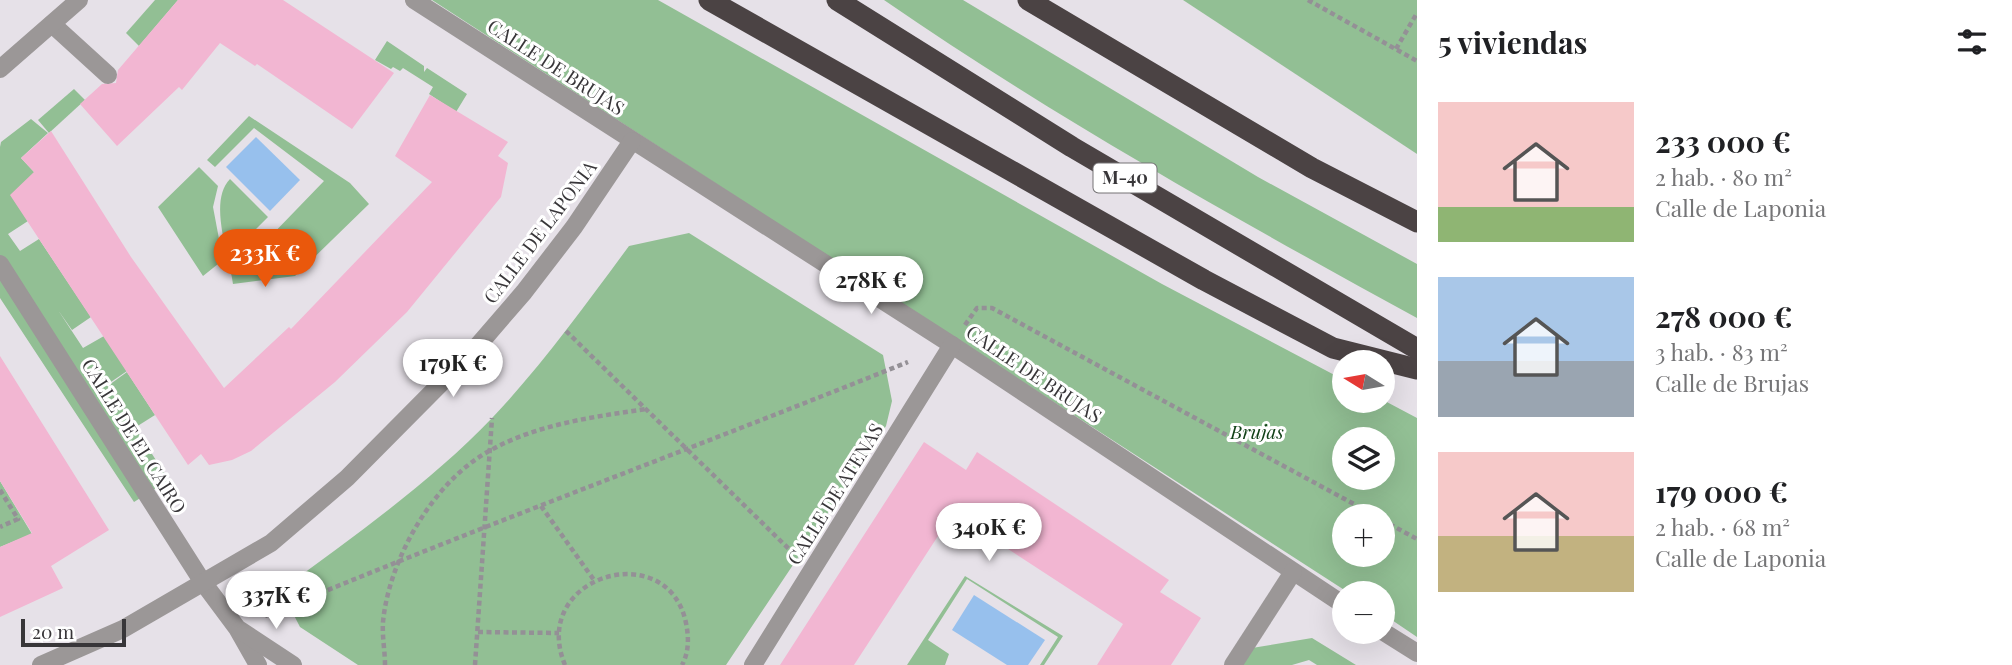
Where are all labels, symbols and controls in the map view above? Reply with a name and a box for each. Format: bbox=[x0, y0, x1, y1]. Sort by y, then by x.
street label: CALLE DE BRUJAS bbox=[483, 12, 630, 120]
text: 5 viviendas bbox=[1438, 22, 1587, 62]
icon: filters bbox=[1953, 23, 1991, 61]
text: 233 000 € bbox=[1655, 121, 1791, 161]
icon: home bbox=[1494, 130, 1578, 214]
street label: CALLE DE LAPONIA bbox=[477, 154, 602, 308]
text: 2 hab. · 80 m² bbox=[1655, 161, 1792, 192]
road number: M-40 bbox=[1094, 163, 1156, 192]
text: Calle de Laponia bbox=[1655, 192, 1826, 223]
pin: 233K € bbox=[208, 230, 322, 289]
text: 233K € bbox=[230, 236, 300, 267]
pin: 278K € bbox=[814, 256, 928, 316]
text: 278K € bbox=[835, 263, 907, 294]
text: 278 000 € bbox=[1655, 296, 1792, 336]
icon: home bbox=[1494, 305, 1578, 389]
street label: CALLE DE BRUJAS bbox=[962, 318, 1107, 428]
text: 3 hab. · 83 m² bbox=[1655, 336, 1788, 367]
pin: 179K € bbox=[396, 340, 510, 399]
text: 179K € bbox=[419, 346, 487, 377]
north arrow bbox=[1332, 350, 1395, 413]
map controls bbox=[1332, 350, 1395, 644]
street label: CALLE DE EL CAIRO bbox=[77, 353, 193, 518]
text: Calle de Brujas bbox=[1655, 367, 1809, 398]
street label: CALLE DE ATENAS bbox=[780, 418, 888, 569]
park label: Brujas bbox=[1229, 418, 1284, 444]
button: layers bbox=[1332, 427, 1395, 490]
text: 179 000 € bbox=[1655, 471, 1788, 511]
icon: home bbox=[1494, 480, 1578, 564]
pin: 340K € bbox=[932, 504, 1046, 563]
button: + bbox=[1332, 504, 1395, 567]
text: 340K € bbox=[952, 510, 1026, 541]
text: 2 hab. · 68 m² bbox=[1655, 511, 1790, 542]
text: Calle de Laponia bbox=[1655, 542, 1826, 573]
pin: 337K € bbox=[219, 572, 333, 631]
text: 337K € bbox=[241, 578, 311, 609]
button: − bbox=[1332, 581, 1395, 644]
scale bar bbox=[21, 616, 126, 648]
text: 20 m bbox=[32, 618, 74, 644]

